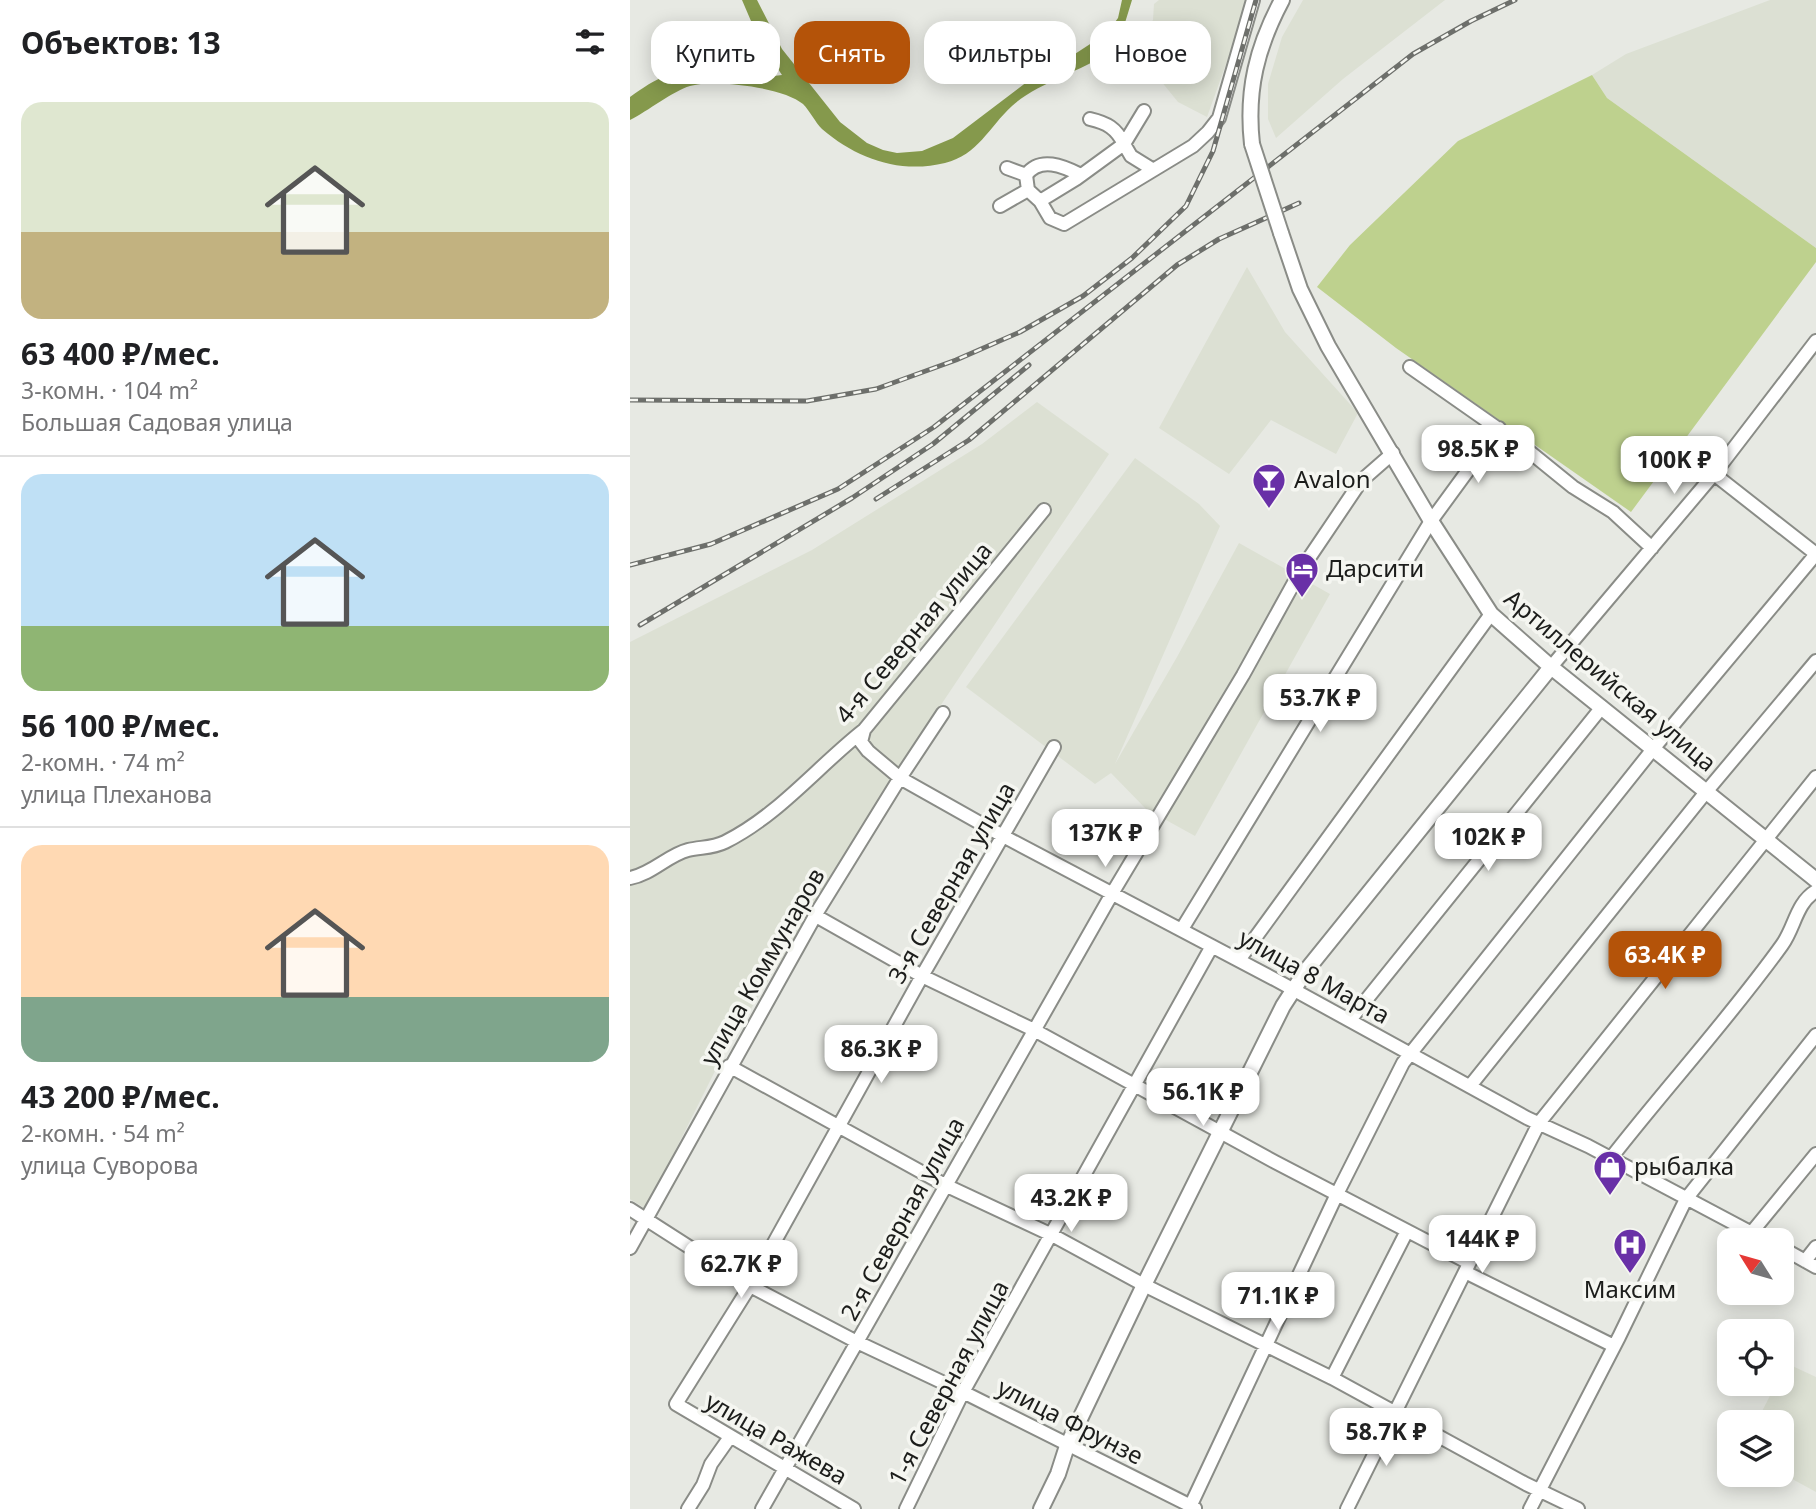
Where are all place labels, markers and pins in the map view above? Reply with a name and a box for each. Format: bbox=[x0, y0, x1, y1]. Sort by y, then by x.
pin: 98.5K ₽ bbox=[1413, 426, 1543, 485]
pin: 100K ₽ bbox=[1617, 436, 1731, 496]
bar icon: Avalon bbox=[1250, 461, 1288, 510]
place label: Avalon bbox=[1294, 462, 1371, 495]
hotel icon: Дарсити bbox=[1283, 550, 1321, 599]
place label: Дарсити bbox=[1326, 551, 1424, 584]
pin: 53.7K ₽ bbox=[1255, 674, 1385, 734]
pin: 137K ₽ bbox=[1048, 810, 1162, 869]
pin: 102K ₽ bbox=[1431, 814, 1545, 873]
pin: 63.4K ₽ bbox=[1600, 932, 1730, 991]
pin: 86.3K ₽ bbox=[816, 1026, 946, 1085]
pin: 56.1K ₽ bbox=[1138, 1068, 1268, 1128]
shop icon: рыбалка bbox=[1591, 1148, 1629, 1197]
place label: рыбалка bbox=[1634, 1149, 1734, 1182]
pin: 43.2K ₽ bbox=[1006, 1174, 1136, 1234]
pin: 144K ₽ bbox=[1425, 1216, 1539, 1275]
hospital icon: Максим bbox=[1611, 1226, 1649, 1275]
pin: 62.7K ₽ bbox=[676, 1240, 806, 1300]
pin: 71.1K ₽ bbox=[1213, 1272, 1343, 1332]
place label: Максим bbox=[1584, 1272, 1676, 1305]
pin: 58.7K ₽ bbox=[1321, 1408, 1451, 1468]

